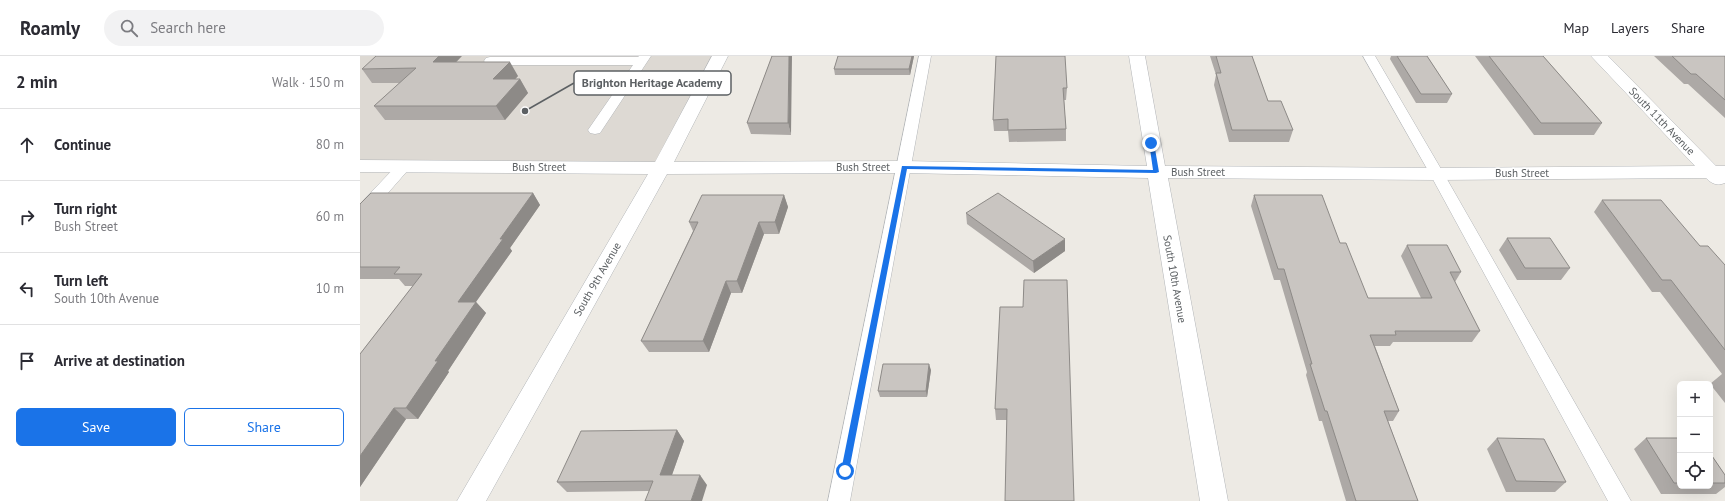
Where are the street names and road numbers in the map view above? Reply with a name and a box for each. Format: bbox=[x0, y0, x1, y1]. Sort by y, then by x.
street label: South 11th Avenue bbox=[1626, 84, 1698, 158]
street label: Bush Street bbox=[512, 160, 566, 174]
street label: Bush Street bbox=[836, 160, 890, 174]
street label: Bush Street bbox=[1171, 165, 1225, 179]
street label: Bush Street bbox=[1495, 166, 1549, 180]
street label: South 10th Avenue bbox=[1160, 234, 1190, 324]
street label: South 9th Avenue bbox=[570, 239, 624, 318]

